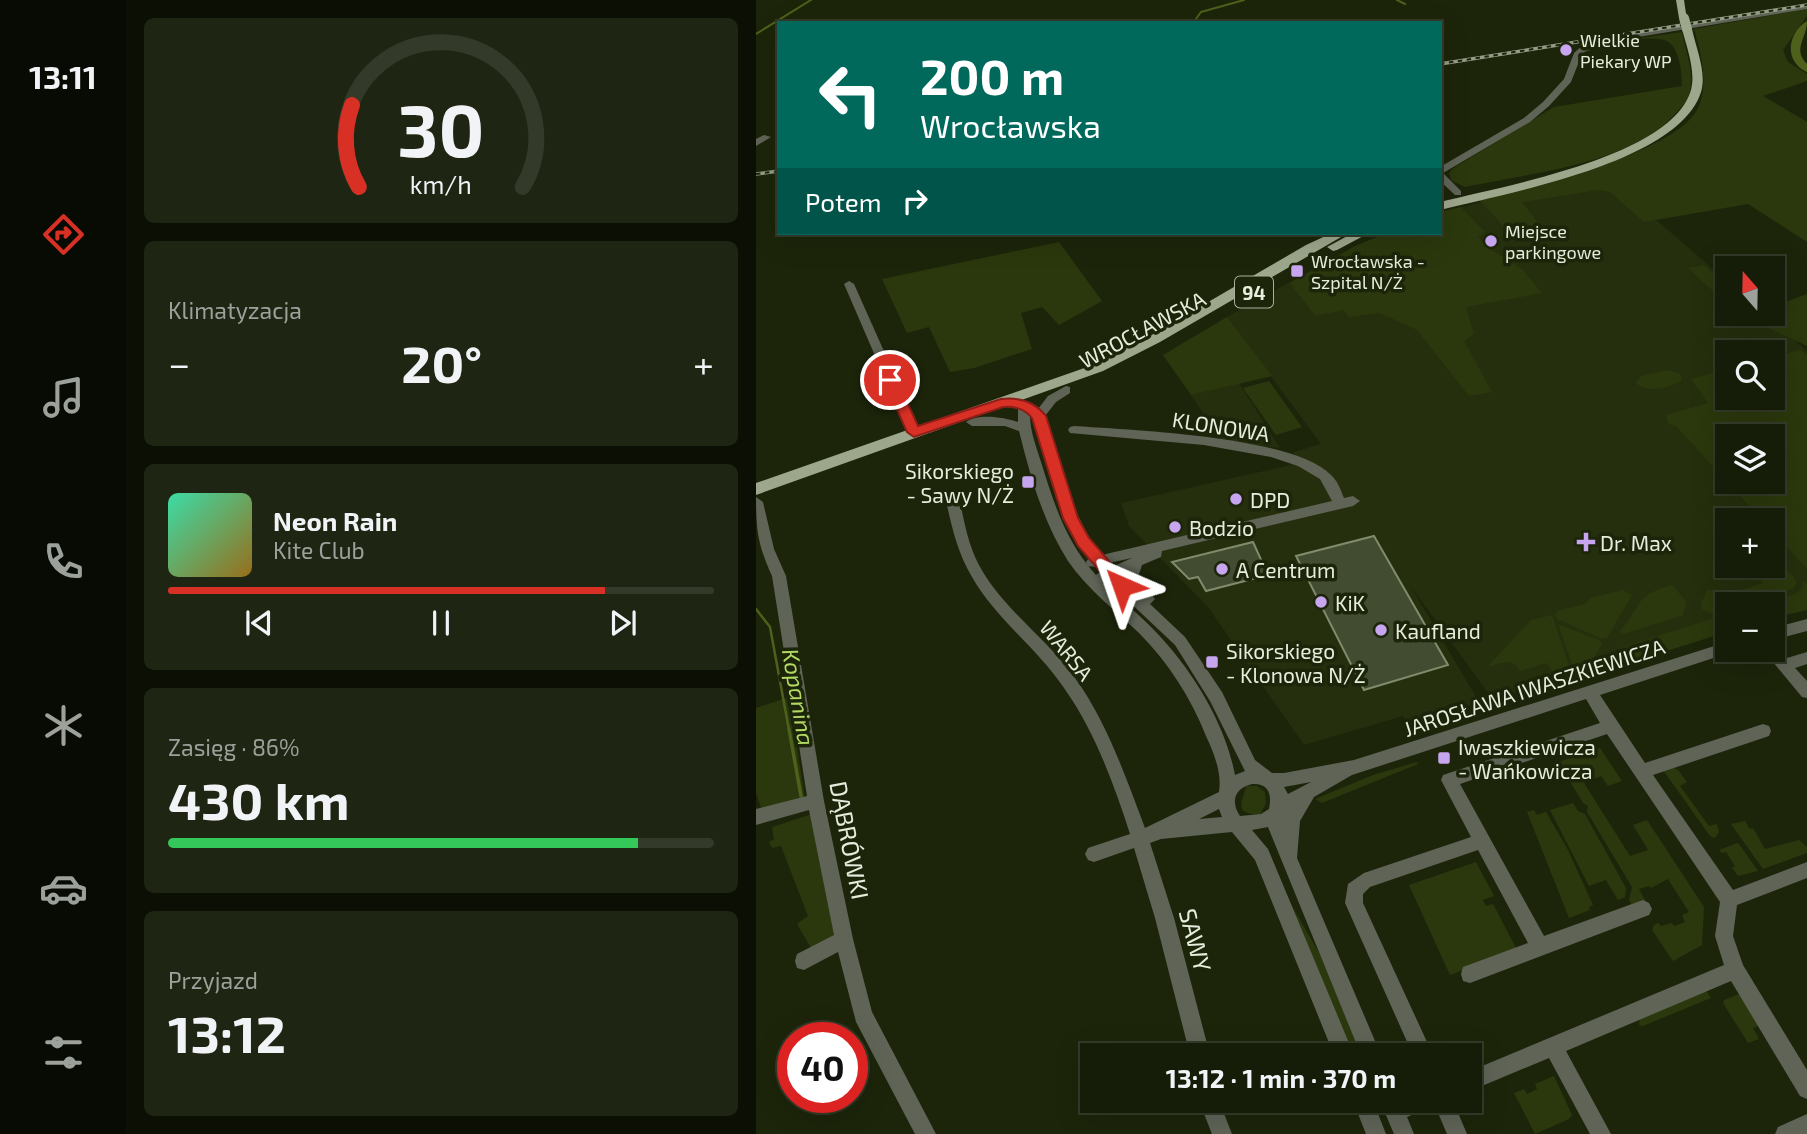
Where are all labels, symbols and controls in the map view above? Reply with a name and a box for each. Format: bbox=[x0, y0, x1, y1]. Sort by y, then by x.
place label: Wielkie Piekary WP bbox=[1580, 29, 1672, 72]
marker: Wielkie Piekary WP bbox=[1558, 42, 1574, 58]
text: 200 m bbox=[920, 46, 1064, 105]
icon: left bbox=[805, 49, 896, 140]
text: 13:11 bbox=[29, 57, 97, 95]
text: 30 bbox=[397, 84, 485, 172]
text: Wrocławska bbox=[920, 106, 1101, 144]
text: km/h bbox=[410, 168, 472, 198]
icon: right bbox=[896, 182, 934, 220]
text: Potem bbox=[805, 186, 882, 217]
icon: directions bbox=[39, 210, 88, 259]
place label: Miejsce parkingowe bbox=[1505, 220, 1601, 263]
marker: Miejsce parkingowe bbox=[1483, 233, 1499, 249]
place label: Wrocławska - Szpital N/Ż bbox=[1311, 250, 1425, 293]
north arrow bbox=[1715, 256, 1785, 326]
map controls bbox=[1715, 256, 1785, 662]
marker: Wrocławska - Szpital N/Ż bbox=[1289, 263, 1305, 279]
road number: 94 bbox=[1235, 276, 1273, 308]
street label: WROCŁAWSKA bbox=[1075, 285, 1209, 373]
text: Klimatyzacja bbox=[168, 296, 302, 324]
text: 20° bbox=[401, 331, 482, 393]
text: − bbox=[168, 340, 190, 386]
text: + bbox=[693, 340, 714, 386]
button: search bbox=[1715, 340, 1785, 410]
pin bbox=[860, 350, 920, 410]
icon: arrive bbox=[871, 361, 909, 399]
icon: music bbox=[39, 373, 88, 422]
street label: KLONOWA bbox=[1171, 406, 1271, 446]
button: layers bbox=[1715, 424, 1785, 494]
place label: Sikorskiego - Sawy N/Ż bbox=[905, 458, 1014, 507]
marker: Sikorskiego - Sawy N/Ż bbox=[1020, 474, 1036, 490]
place label: DPD bbox=[1250, 487, 1290, 512]
marker: DPD bbox=[1228, 491, 1244, 507]
text: Neon Rain bbox=[273, 505, 397, 536]
button: + bbox=[1715, 508, 1785, 578]
place label: Bodzio bbox=[1189, 515, 1254, 540]
marker: Bodzio bbox=[1167, 519, 1183, 535]
place label: Dr. Max bbox=[1600, 530, 1672, 555]
marker: Dr. Max bbox=[1578, 534, 1594, 550]
text: Kite Club bbox=[273, 536, 365, 564]
icon: phone bbox=[39, 537, 88, 586]
position arrow bbox=[1085, 549, 1159, 623]
place label: A Centrum bbox=[1236, 557, 1335, 582]
marker: A Centrum bbox=[1214, 561, 1230, 577]
place label: KiK bbox=[1335, 590, 1366, 615]
button: − bbox=[1715, 592, 1785, 662]
marker: KiK bbox=[1313, 594, 1329, 610]
icon: previous bbox=[240, 604, 278, 642]
icon: pause bbox=[422, 604, 460, 642]
icon: next bbox=[604, 604, 642, 642]
street label: WARSA bbox=[1035, 615, 1099, 685]
place label: Kaufland bbox=[1395, 618, 1481, 643]
marker: Kaufland bbox=[1373, 622, 1389, 638]
street label: JAROSŁAWA IWASZKIEWICZA bbox=[1400, 633, 1668, 741]
place label: Sikorskiego - Klonowa N/Ż bbox=[1226, 638, 1366, 687]
water label: Kopanina bbox=[777, 646, 821, 748]
marker: Sikorskiego - Klonowa N/Ż bbox=[1204, 654, 1220, 670]
icon: climate bbox=[39, 701, 88, 750]
text: Zasięg · 86% bbox=[168, 733, 300, 761]
place label: Iwaszkiewicza - Wańkowicza bbox=[1458, 734, 1596, 783]
marker: Iwaszkiewicza - Wańkowicza bbox=[1436, 750, 1452, 766]
text: 430 km bbox=[168, 768, 350, 830]
street label: DĄBRÓWKI bbox=[824, 778, 876, 902]
icon: car bbox=[39, 864, 88, 913]
street label: SAWY bbox=[1174, 905, 1218, 975]
text: Przyjazd bbox=[168, 966, 258, 994]
text: 13:12 bbox=[168, 1001, 286, 1063]
speed limit sign: 40 bbox=[777, 1022, 868, 1113]
icon: filters bbox=[39, 1028, 88, 1077]
text: 13:12 · 1 min · 370 m bbox=[1166, 1062, 1396, 1093]

